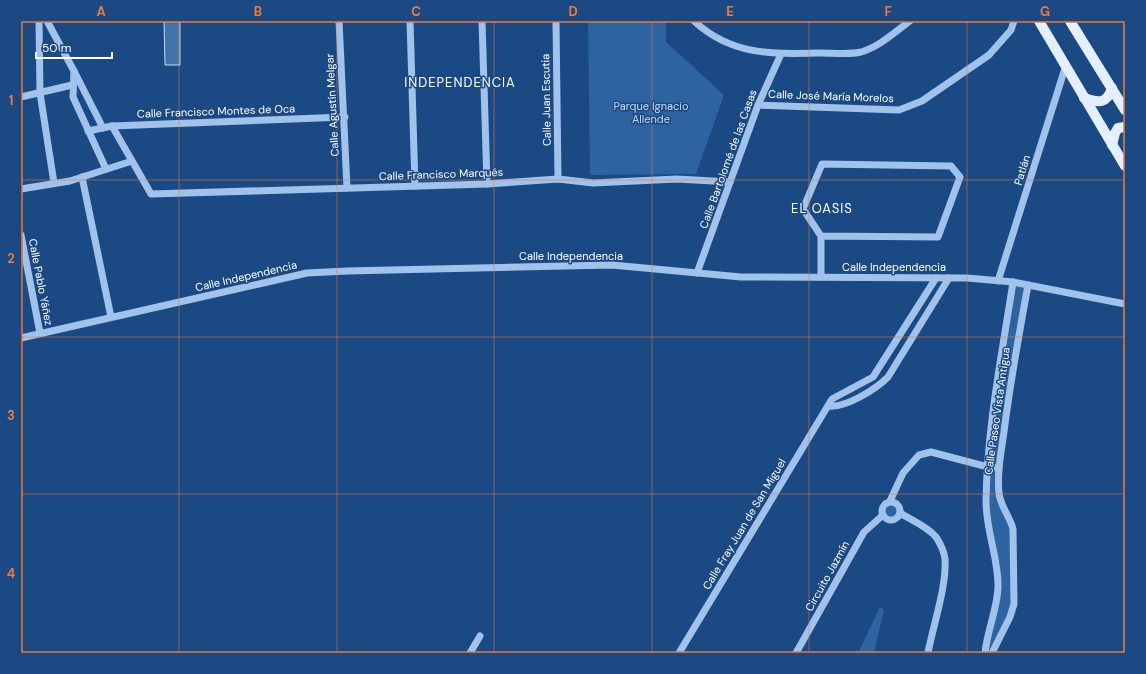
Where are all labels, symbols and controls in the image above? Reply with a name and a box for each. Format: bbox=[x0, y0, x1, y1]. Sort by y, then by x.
text: A bbox=[96, 3, 106, 20]
text: B bbox=[254, 3, 262, 20]
text: C bbox=[411, 3, 421, 20]
text: D bbox=[568, 3, 578, 20]
text: E bbox=[726, 3, 734, 20]
text: F bbox=[884, 3, 892, 20]
text: G bbox=[1040, 3, 1050, 20]
scale bar bbox=[36, 34, 112, 60]
text: 50 m bbox=[42, 40, 71, 56]
street label: Calle Agustín Melgar bbox=[322, 53, 342, 157]
street label: Calle Juan Escutia bbox=[538, 54, 554, 146]
district label: INDEPENDENCIA bbox=[404, 74, 516, 91]
street label: Calle Bartolomé de las Casas bbox=[696, 87, 760, 231]
street label: Calle José María Morelos bbox=[768, 87, 894, 105]
text: 1 bbox=[9, 92, 13, 109]
park label: Parque Ignacio Allende bbox=[614, 99, 688, 126]
street label: Calle Francisco Montes de Oca bbox=[137, 101, 295, 121]
street label: Patlán bbox=[1011, 153, 1033, 187]
street label: Calle Francisco Marqués bbox=[379, 165, 503, 183]
district label: EL OASIS bbox=[791, 200, 853, 217]
street label: Calle Pablo Yáñez bbox=[26, 237, 56, 327]
street label: Calle Independencia bbox=[519, 249, 623, 263]
text: 2 bbox=[7, 250, 15, 267]
street label: Calle Independencia bbox=[194, 258, 298, 294]
street label: Calle Independencia bbox=[842, 260, 946, 274]
street label: Calle Paseo Vista Antigua bbox=[981, 346, 1013, 476]
text: 3 bbox=[7, 407, 15, 424]
street label: Calle Fray Juan de San Miguel bbox=[699, 456, 789, 592]
street label: Circuito Jazmín bbox=[802, 538, 852, 614]
text: 4 bbox=[7, 565, 15, 582]

